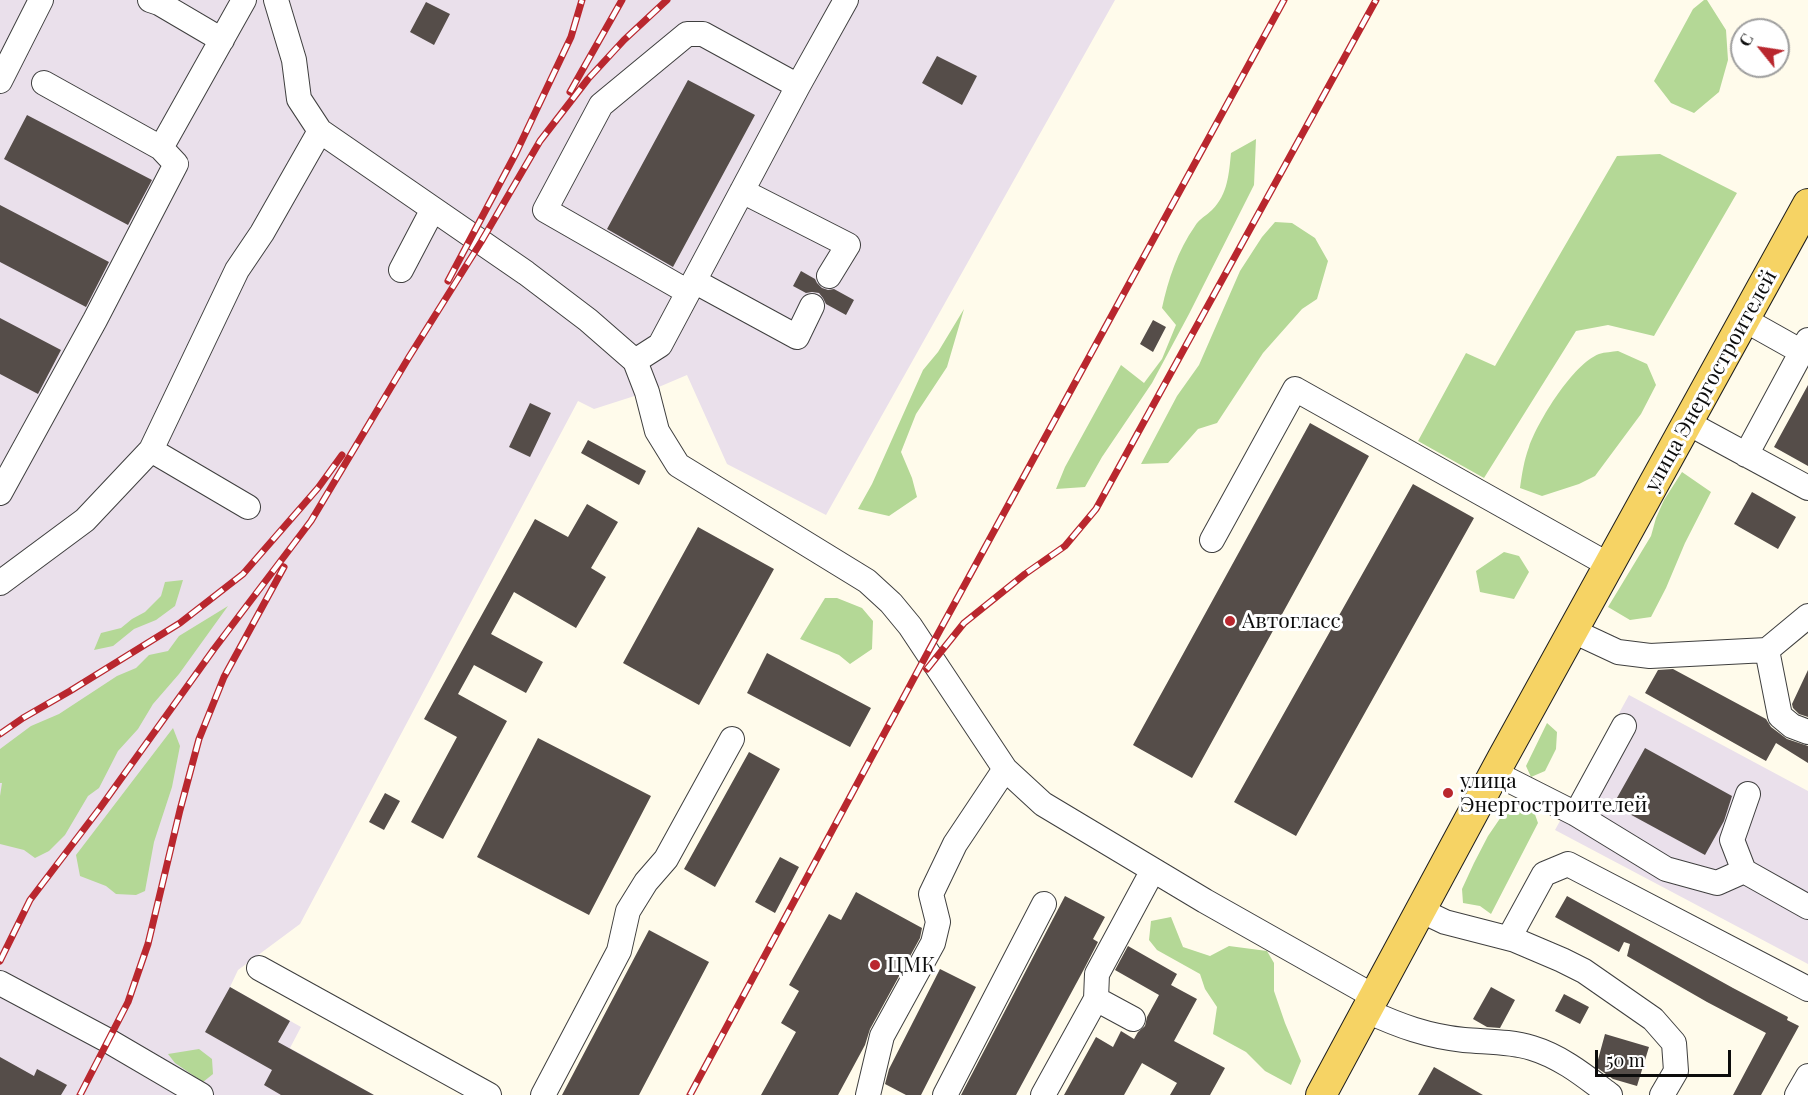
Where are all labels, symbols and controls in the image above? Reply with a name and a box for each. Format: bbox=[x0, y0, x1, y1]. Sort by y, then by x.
north arrow bbox=[1730, 18, 1790, 78]
text: С bbox=[1734, 30, 1758, 50]
street label: улица Энергостроителей bbox=[1640, 266, 1782, 496]
place label: Автогласс bbox=[1242, 608, 1341, 634]
marker: Автогласс bbox=[1223, 614, 1237, 628]
place label: улица Энергостроителей bbox=[1460, 768, 1647, 818]
marker: улица Энергостроителей bbox=[1441, 786, 1455, 800]
place label: ЦМК bbox=[887, 952, 936, 978]
marker: ЦМК bbox=[868, 958, 882, 972]
scale bar bbox=[1598, 1038, 1734, 1076]
text: 50 m bbox=[1606, 1048, 1645, 1072]

